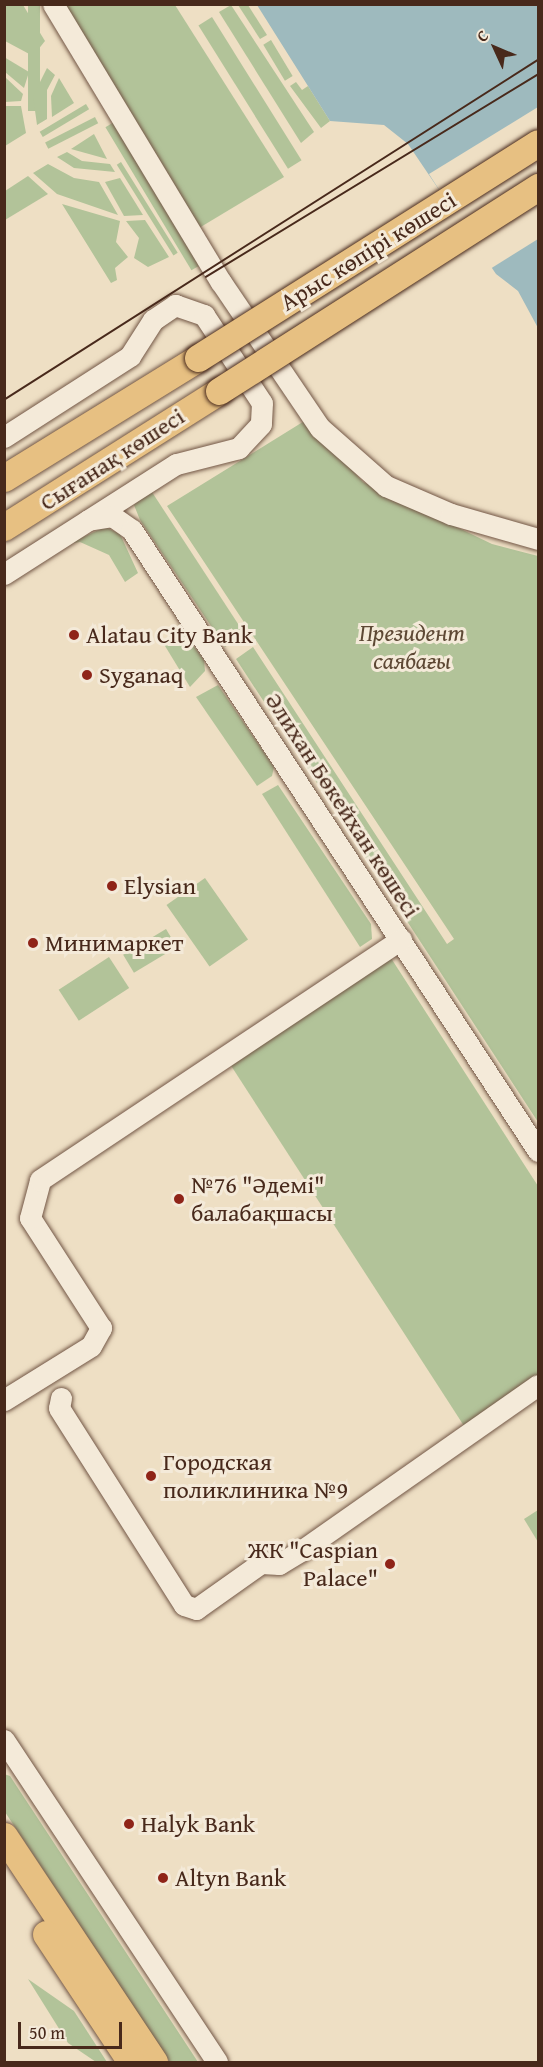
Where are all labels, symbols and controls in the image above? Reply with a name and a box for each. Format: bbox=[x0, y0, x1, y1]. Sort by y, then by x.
north arrow bbox=[465, 18, 525, 78]
text: С bbox=[470, 24, 494, 47]
street label: Арыс көпірі көшесі bbox=[275, 185, 461, 317]
street label: Сығанақ көшесі bbox=[34, 402, 190, 516]
park label: Президент саябағы bbox=[359, 619, 465, 675]
place label: Alatau City Bank bbox=[86, 621, 253, 649]
marker: Alatau City Bank bbox=[67, 628, 81, 642]
place label: Syganaq bbox=[99, 661, 183, 689]
marker: Syganaq bbox=[80, 668, 94, 682]
street label: Әлихан Бөкейхан көшесі bbox=[260, 687, 426, 923]
place label: Elysian bbox=[124, 872, 196, 900]
marker: Elysian bbox=[105, 879, 119, 893]
place label: Минимаркет bbox=[45, 929, 183, 957]
marker: Минимаркет bbox=[26, 936, 40, 950]
place label: №76 "Әдемі" балабақшасы bbox=[191, 1171, 333, 1227]
marker: №76 "Әдемі" балабақшасы bbox=[172, 1192, 186, 1206]
place label: Городская поликлиника №9 bbox=[163, 1448, 348, 1504]
marker: Городская поликлиника №9 bbox=[144, 1469, 158, 1483]
place label: ЖК "Caspian Palace" bbox=[248, 1536, 378, 1592]
marker: ЖК "Caspian Palace" bbox=[383, 1557, 397, 1571]
place label: Halyk Bank bbox=[141, 1810, 255, 1838]
marker: Halyk Bank bbox=[122, 1817, 136, 1831]
place label: Altyn Bank bbox=[175, 1864, 286, 1892]
marker: Altyn Bank bbox=[156, 1871, 170, 1885]
scale bar bbox=[21, 2010, 124, 2048]
text: 50 m bbox=[29, 2019, 65, 2046]

